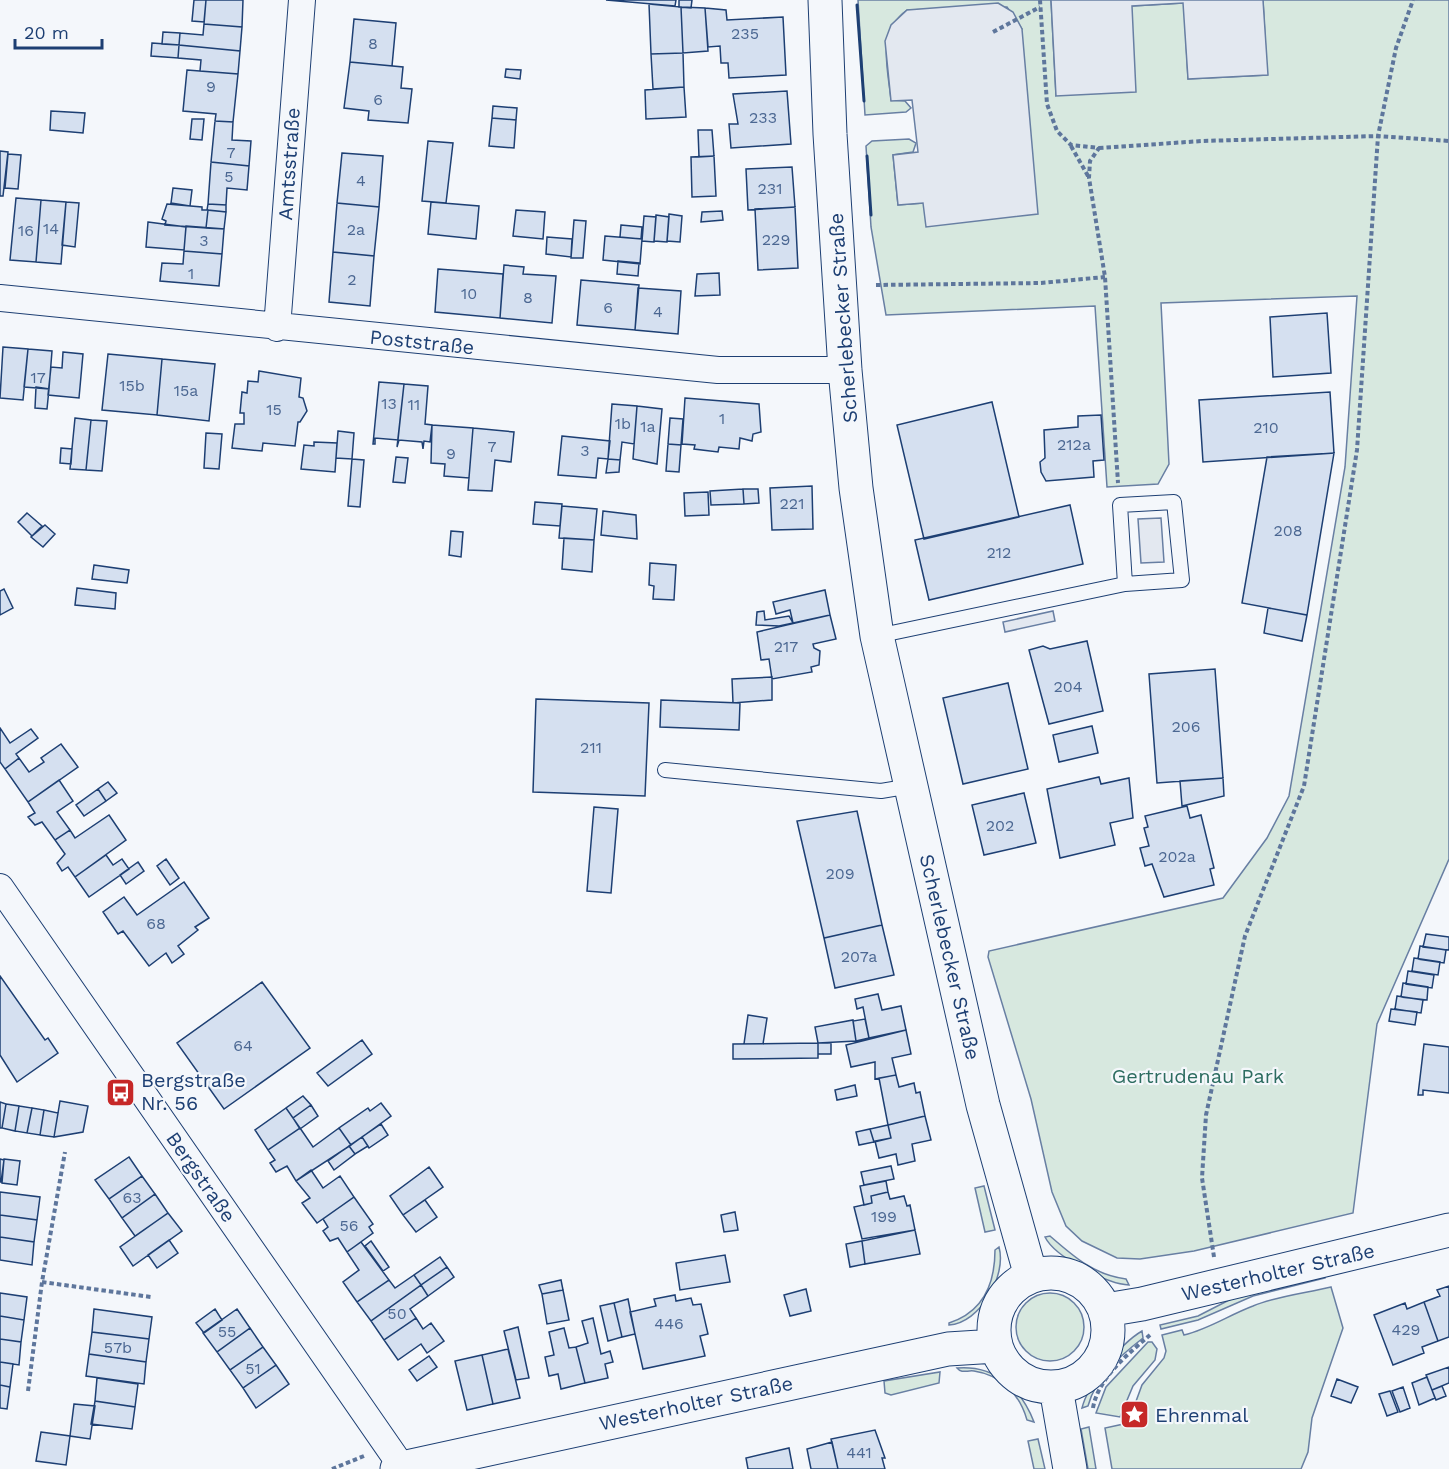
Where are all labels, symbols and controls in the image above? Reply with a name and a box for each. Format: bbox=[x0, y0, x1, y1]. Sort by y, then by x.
scale bar bbox=[15, 12, 102, 50]
text: 20 m bbox=[24, 22, 69, 43]
house number: 235 bbox=[731, 24, 759, 43]
house number: 8 bbox=[368, 34, 378, 53]
house number: 9 bbox=[206, 77, 216, 96]
house number: 6 bbox=[373, 90, 383, 109]
street label: Amtsstraße bbox=[273, 107, 305, 221]
house number: 233 bbox=[749, 108, 777, 127]
house number: 7 bbox=[227, 143, 236, 162]
house number: 5 bbox=[224, 167, 234, 186]
house number: 4 bbox=[356, 171, 366, 190]
house number: 231 bbox=[758, 179, 782, 198]
street label: Scherlebecker Straße bbox=[824, 212, 862, 424]
house number: 14 bbox=[43, 219, 59, 238]
house number: 2a bbox=[347, 220, 365, 239]
house number: 16 bbox=[18, 221, 34, 240]
house number: 229 bbox=[762, 230, 790, 249]
house number: 3 bbox=[199, 231, 209, 250]
house number: 1 bbox=[188, 264, 194, 283]
house number: 2 bbox=[347, 270, 357, 289]
house number: 10 bbox=[461, 284, 477, 303]
house number: 8 bbox=[523, 288, 533, 307]
house number: 6 bbox=[603, 298, 613, 317]
house number: 4 bbox=[653, 302, 663, 321]
street label: Poststraße bbox=[369, 325, 475, 359]
house number: 17 bbox=[30, 368, 46, 387]
house number: 15b bbox=[119, 376, 145, 395]
house number: 15a bbox=[174, 381, 198, 400]
house number: 13 bbox=[381, 394, 397, 413]
house number: 11 bbox=[408, 395, 420, 414]
house number: 15 bbox=[266, 400, 282, 419]
house number: 1 bbox=[719, 409, 725, 428]
house number: 1b bbox=[615, 414, 631, 433]
house number: 1a bbox=[640, 417, 656, 436]
house number: 210 bbox=[1253, 418, 1279, 437]
house number: 212a bbox=[1057, 435, 1091, 454]
house number: 7 bbox=[488, 437, 497, 456]
house number: 3 bbox=[580, 441, 590, 460]
house number: 9 bbox=[446, 444, 456, 463]
house number: 221 bbox=[780, 494, 804, 513]
house number: 208 bbox=[1273, 521, 1303, 540]
house number: 212 bbox=[987, 543, 1011, 562]
house number: 217 bbox=[774, 637, 798, 656]
house number: 204 bbox=[1053, 677, 1083, 696]
house number: 206 bbox=[1171, 717, 1201, 736]
house number: 211 bbox=[580, 738, 602, 757]
house number: 202 bbox=[986, 816, 1014, 835]
house number: 202a bbox=[1158, 847, 1196, 866]
street label: Scherlebecker Straße bbox=[915, 852, 985, 1062]
house number: 209 bbox=[825, 864, 855, 883]
house number: 68 bbox=[146, 914, 166, 933]
house number: 207a bbox=[841, 947, 877, 966]
house number: 64 bbox=[233, 1036, 253, 1055]
park label: Gertrudenau Park bbox=[1112, 1064, 1284, 1088]
place label: Bergstraße Nr. 56 bbox=[141, 1068, 246, 1115]
bus stop icon: Bergstraße Nr. 56 bbox=[104, 1076, 136, 1108]
street label: Bergstraße bbox=[161, 1127, 241, 1227]
house number: 63 bbox=[122, 1188, 142, 1207]
house number: 199 bbox=[871, 1207, 897, 1226]
house number: 56 bbox=[339, 1216, 359, 1235]
street label: Westerholter Straße bbox=[1179, 1238, 1377, 1306]
house number: 50 bbox=[387, 1304, 407, 1323]
house number: 446 bbox=[654, 1314, 684, 1333]
house number: 429 bbox=[1392, 1320, 1420, 1339]
house number: 55 bbox=[218, 1322, 236, 1341]
house number: 57b bbox=[104, 1338, 132, 1357]
house number: 51 bbox=[245, 1359, 261, 1378]
street label: Westerholter Straße bbox=[597, 1371, 795, 1435]
place icon: Ehrenmal bbox=[1118, 1399, 1150, 1431]
place label: Ehrenmal bbox=[1155, 1403, 1248, 1427]
house number: 441 bbox=[846, 1443, 872, 1462]

